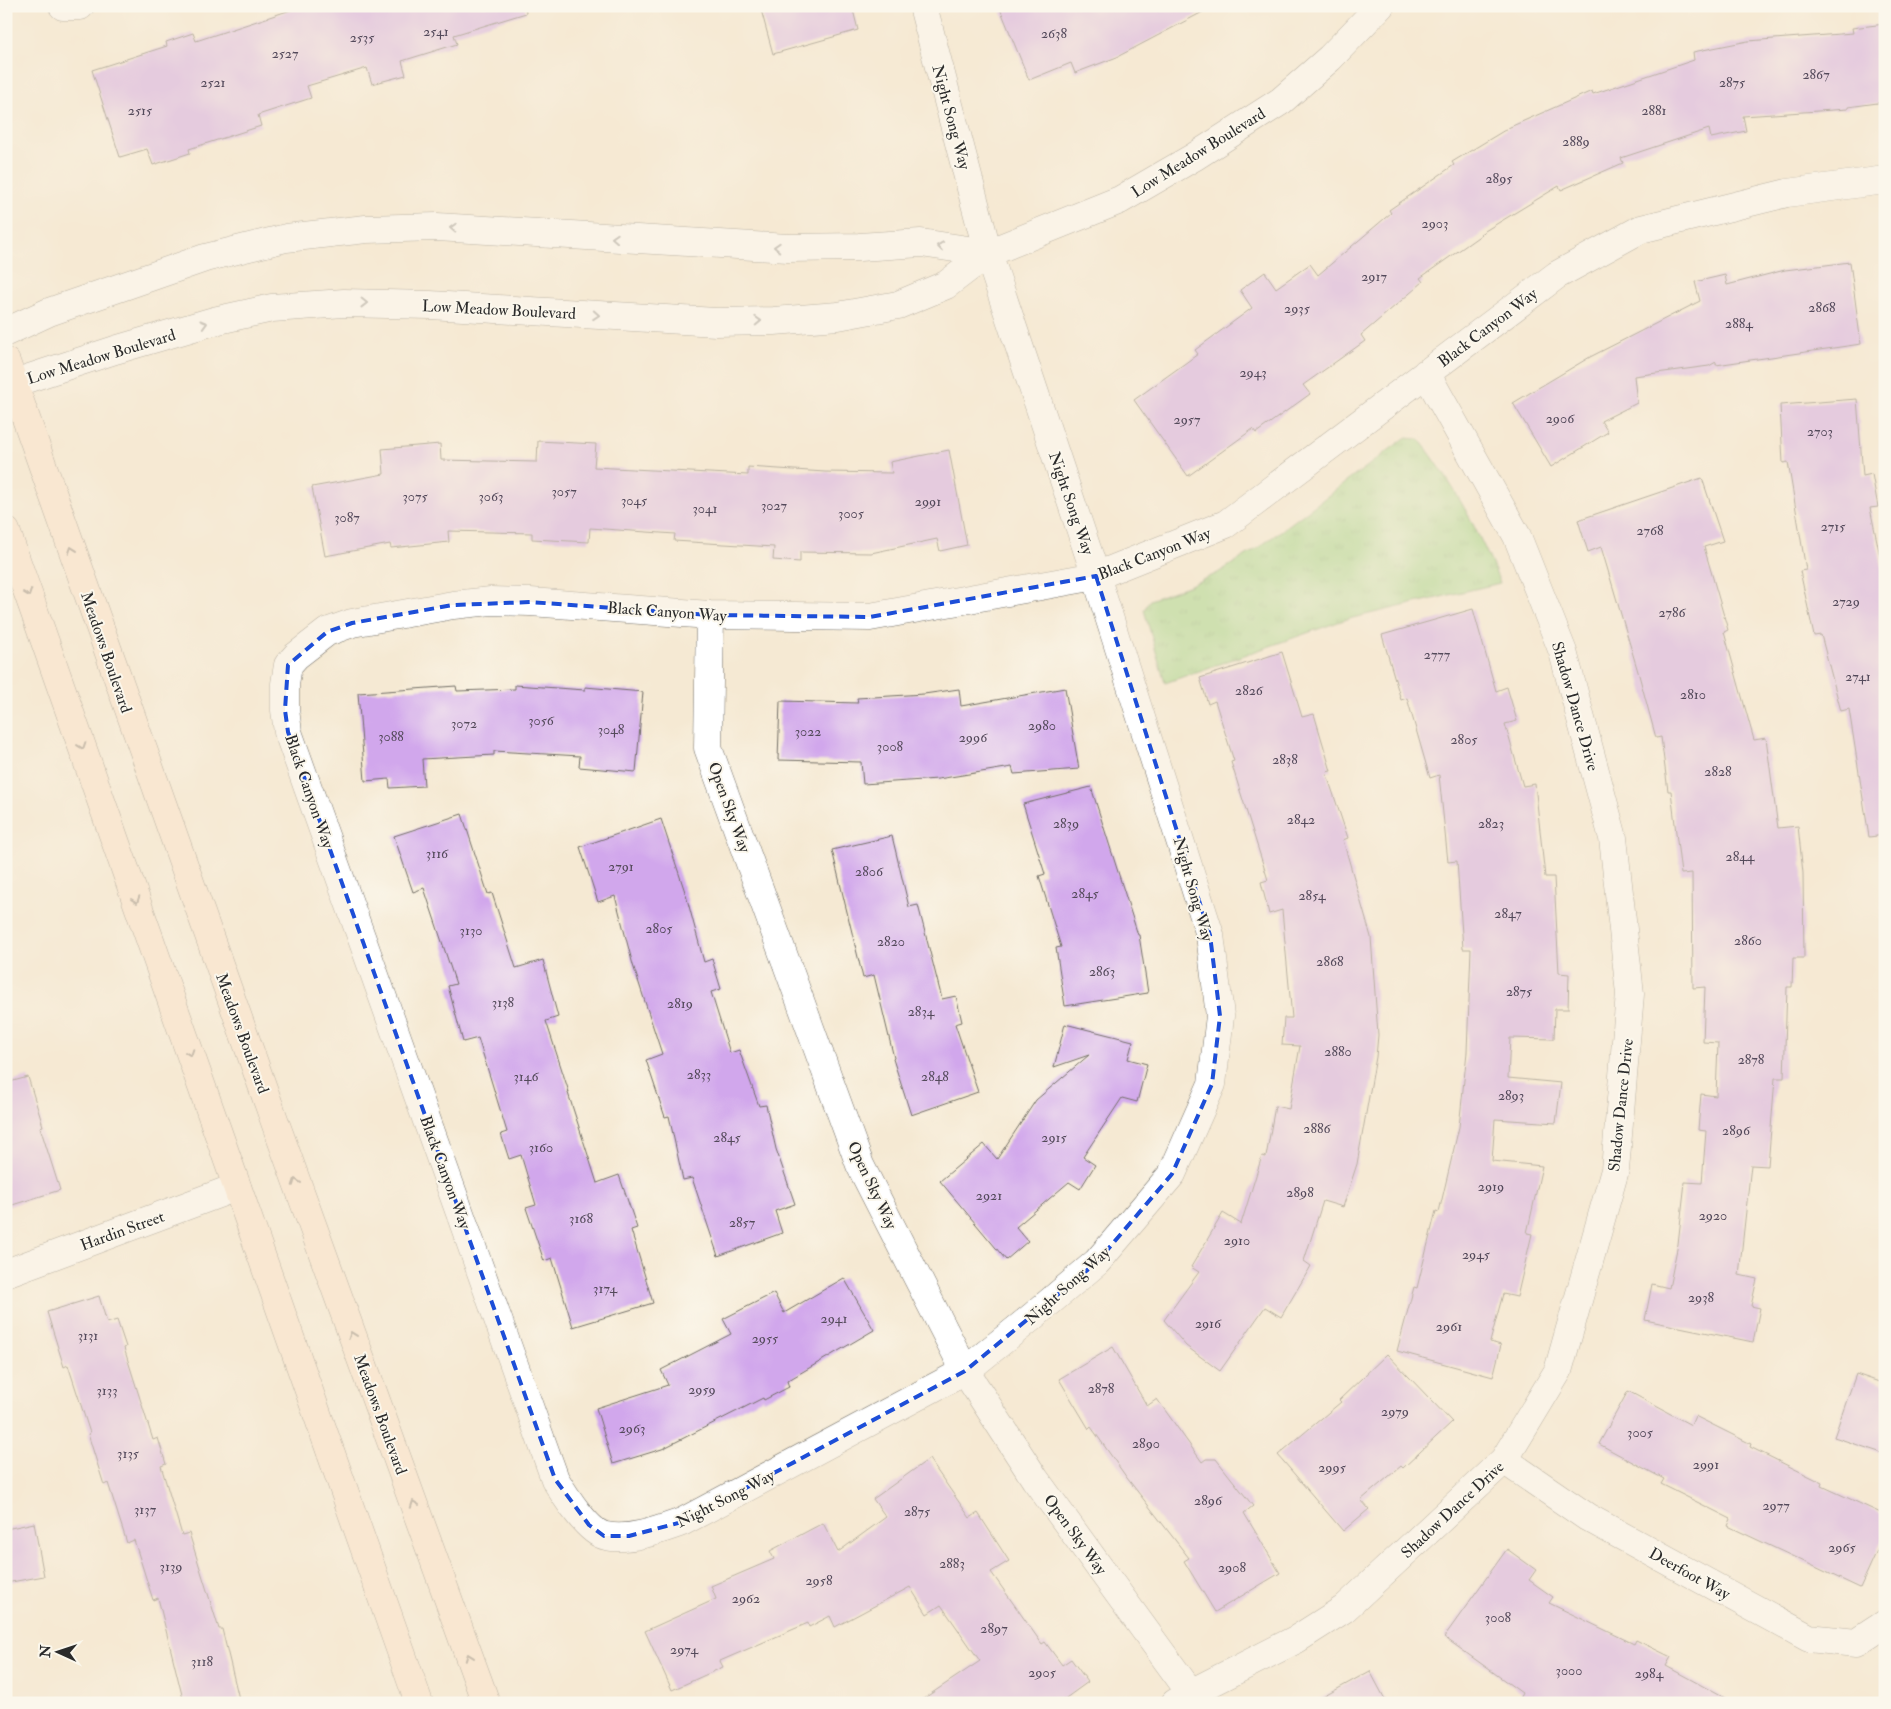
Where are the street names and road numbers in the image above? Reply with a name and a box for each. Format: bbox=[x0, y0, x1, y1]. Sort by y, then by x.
street label: Night Song Way bbox=[927, 63, 975, 173]
street label: Low Meadow Boulevard bbox=[1128, 103, 1269, 202]
street label: Black Canyon Way bbox=[1434, 283, 1542, 372]
street label: Low Meadow Boulevard bbox=[422, 296, 577, 324]
street label: Low Meadow Boulevard bbox=[25, 325, 178, 389]
street label: Night Song Way bbox=[1044, 449, 1098, 558]
street label: Black Canyon Way bbox=[1095, 523, 1215, 585]
street label: Meadows Boulevard bbox=[76, 589, 136, 716]
street label: Black Canyon Way bbox=[607, 598, 728, 626]
street label: Shadow Dance Drive bbox=[1547, 639, 1603, 774]
street label: Black Canyon Way bbox=[280, 732, 338, 852]
street label: Open Sky Way bbox=[703, 759, 755, 857]
street label: Night Song Way bbox=[1169, 835, 1218, 945]
street label: Meadows Boulevard bbox=[211, 970, 273, 1097]
street label: Shadow Dance Drive bbox=[1604, 1037, 1638, 1173]
street label: Black Canyon Way bbox=[415, 1113, 475, 1233]
street label: Open Sky Way bbox=[842, 1138, 902, 1234]
street label: Hardin Street bbox=[78, 1207, 167, 1255]
street label: Night Song Way bbox=[1021, 1242, 1115, 1329]
street label: Meadows Boulevard bbox=[349, 1351, 411, 1478]
street label: Shadow Dance Drive bbox=[1397, 1457, 1509, 1563]
street label: Night Song Way bbox=[673, 1465, 779, 1532]
street label: Open Sky Way bbox=[1038, 1490, 1112, 1580]
street label: Deerfoot Way bbox=[1645, 1543, 1734, 1605]

